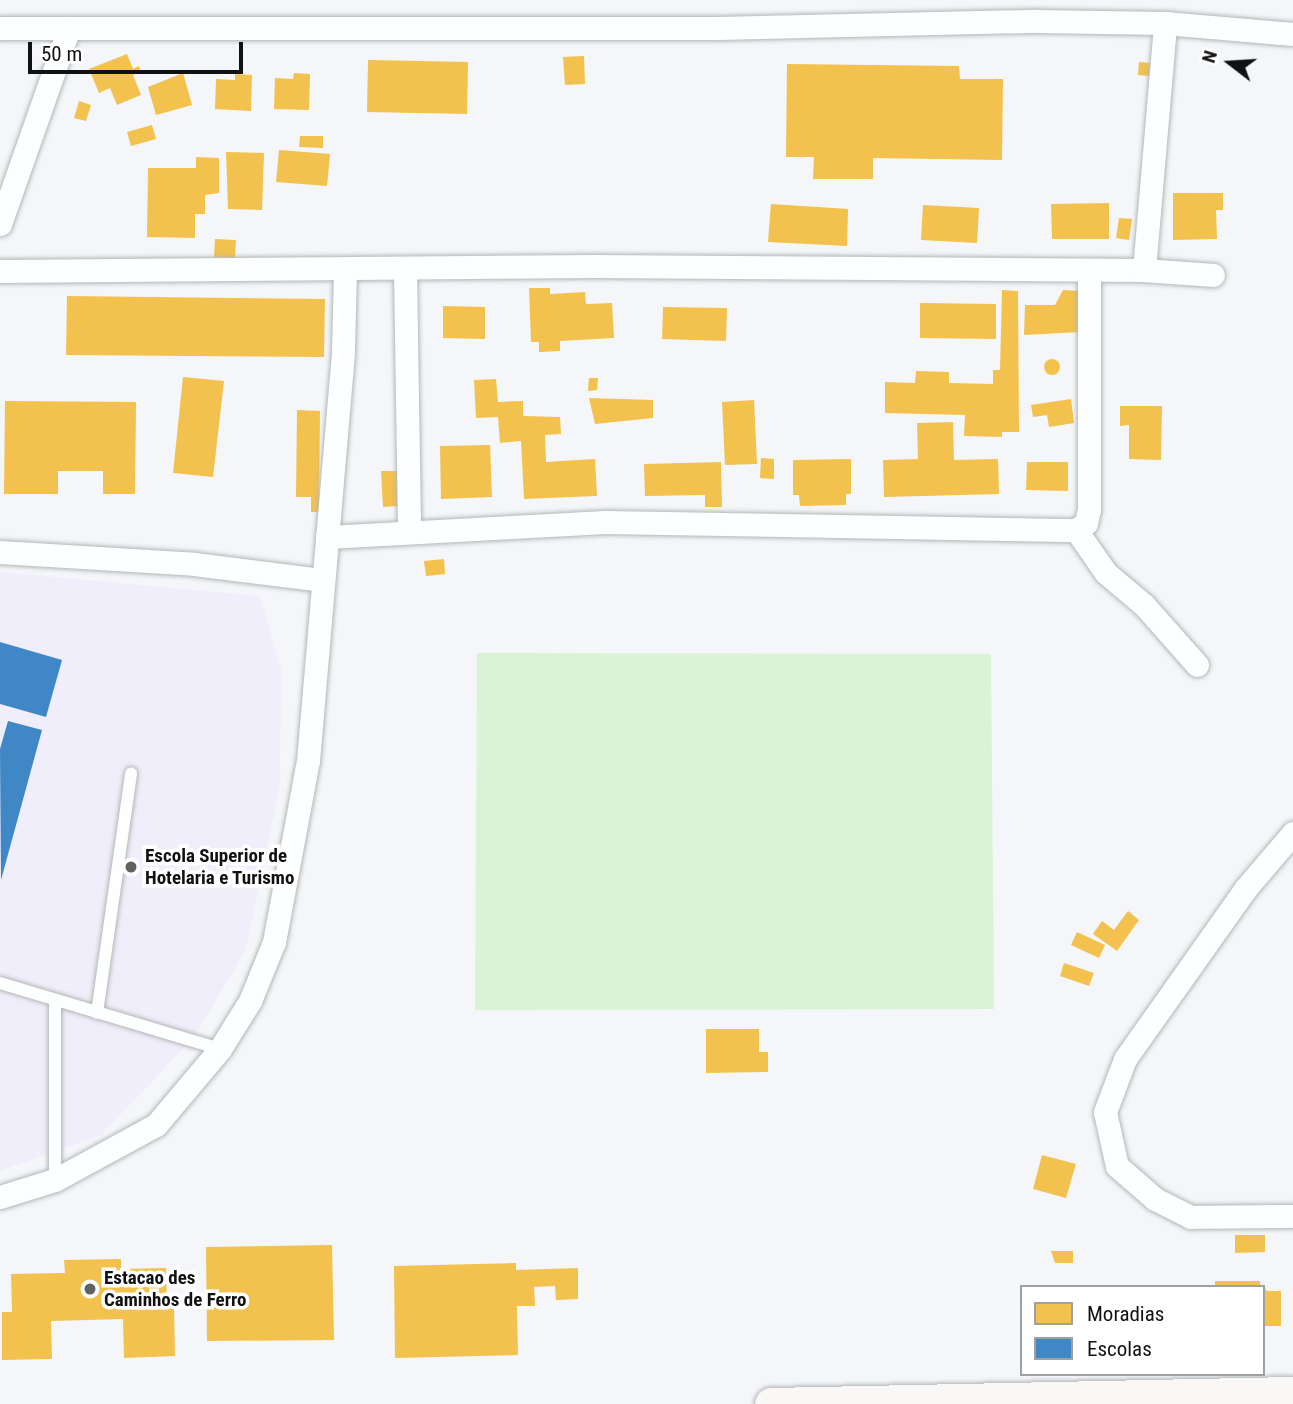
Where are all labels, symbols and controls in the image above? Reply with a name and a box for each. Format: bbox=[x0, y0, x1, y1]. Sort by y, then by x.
scale bar bbox=[32, 28, 247, 72]
north arrow bbox=[1195, 28, 1265, 98]
text: 50 m bbox=[41, 42, 82, 66]
text: N bbox=[1197, 48, 1222, 66]
place label: Escola Superior de Hotelaria e Turismo bbox=[145, 845, 295, 889]
marker: Escola Superior de Hotelaria e Turismo bbox=[123, 859, 139, 875]
place label: Estacao des Caminhos de Ferro bbox=[104, 1267, 246, 1311]
marker: Estacao des Caminhos de Ferro bbox=[82, 1281, 98, 1297]
legend bbox=[1020, 1285, 1265, 1376]
text: Moradias bbox=[1087, 1302, 1164, 1326]
text: Escolas bbox=[1087, 1337, 1152, 1361]

